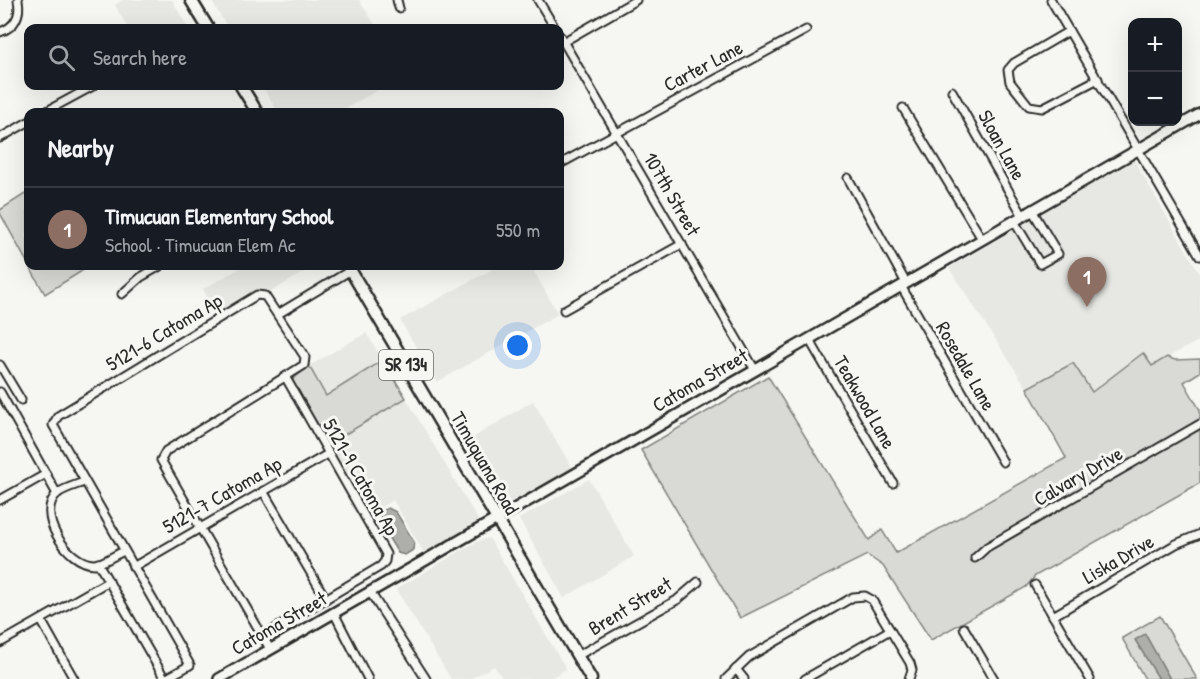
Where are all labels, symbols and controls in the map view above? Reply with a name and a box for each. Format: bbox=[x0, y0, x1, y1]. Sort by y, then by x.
map controls bbox=[1128, 18, 1182, 126]
button: + bbox=[1128, 18, 1182, 72]
search box bbox=[24, 24, 564, 90]
street label: Carter Lane bbox=[658, 33, 747, 98]
icon: search bbox=[45, 41, 78, 74]
text: Search here bbox=[93, 42, 187, 72]
button: − bbox=[1128, 72, 1182, 126]
street label: Sloan Lane bbox=[972, 105, 1033, 185]
text: Nearby bbox=[48, 130, 114, 165]
street label: 107th Street bbox=[638, 147, 708, 242]
text: Timucuan Elementary School bbox=[105, 201, 333, 231]
text: 1 bbox=[64, 216, 71, 243]
text: 550 m bbox=[496, 216, 540, 243]
text: School · Timucuan Elem Ac bbox=[105, 231, 296, 258]
pin: 1 bbox=[1068, 258, 1106, 307]
street label: 5121-6 Catoma Ap bbox=[101, 286, 227, 377]
street label: Rosedale Lane bbox=[930, 316, 1003, 415]
your location bbox=[503, 331, 532, 360]
street label: Catoma Street bbox=[647, 341, 754, 418]
road number: SR 134 bbox=[379, 350, 433, 380]
street label: Teakwood Lane bbox=[828, 350, 903, 453]
street label: Timuquana Road bbox=[445, 406, 526, 519]
street label: 5121-9 Catoma Ap bbox=[317, 414, 406, 540]
street label: Calvary Drive bbox=[1028, 439, 1127, 512]
street label: 5121-7 Catoma Ap bbox=[157, 449, 286, 540]
street label: Liska Drive bbox=[1077, 527, 1158, 590]
street label: Brent Street bbox=[583, 570, 677, 641]
street label: Catoma Street bbox=[226, 584, 333, 661]

